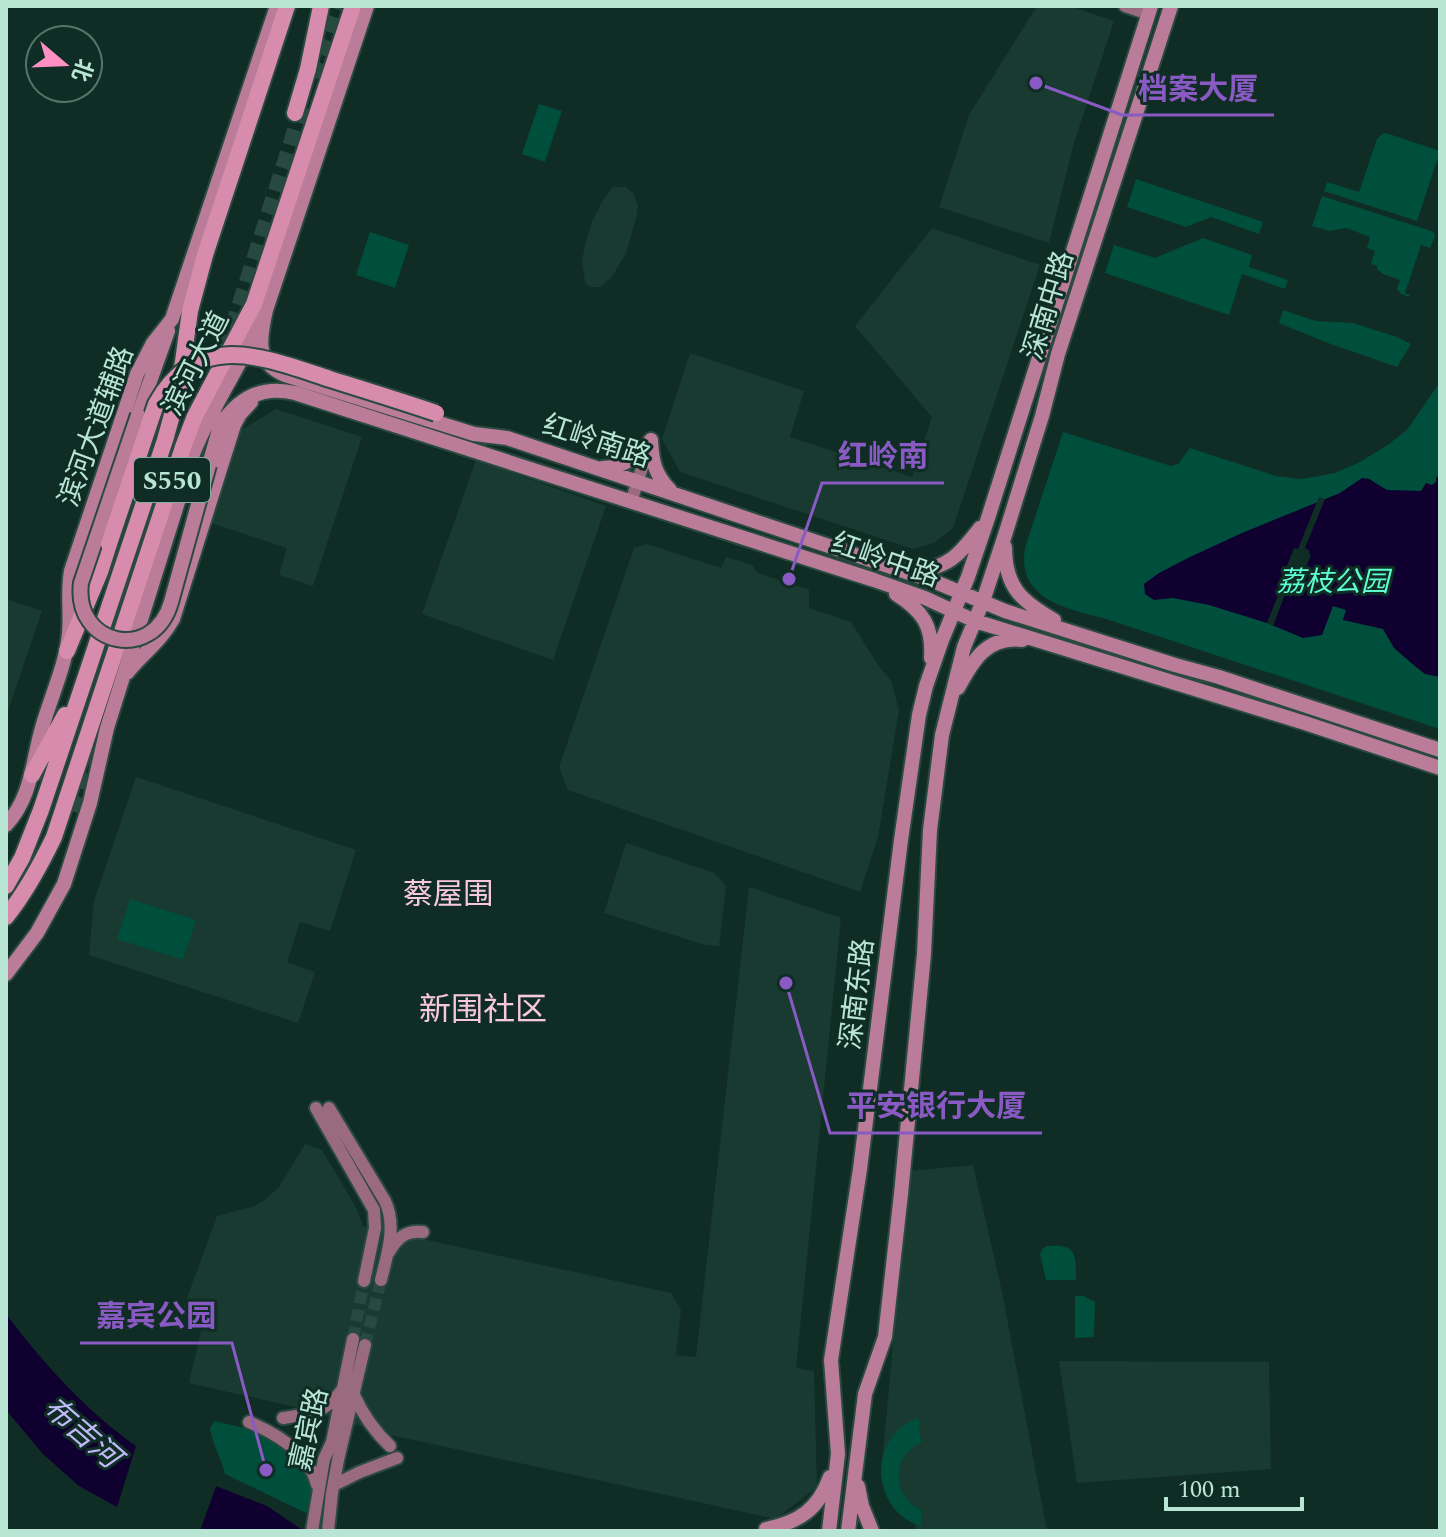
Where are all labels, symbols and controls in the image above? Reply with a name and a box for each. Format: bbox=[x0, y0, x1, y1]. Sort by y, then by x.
north arrow bbox=[24, 24, 104, 104]
text: 北 bbox=[62, 54, 101, 86]
callout: 档案大厦 bbox=[1122, 61, 1274, 115]
text: 档案大厦 bbox=[1138, 67, 1258, 113]
street label: 深南中路 bbox=[1011, 246, 1085, 365]
street label: 滨河大道 bbox=[152, 304, 241, 423]
street label: 滨河大道辅路 bbox=[47, 340, 145, 513]
street label: 红岭南路 bbox=[537, 404, 656, 479]
callout: 红岭南 bbox=[822, 429, 944, 483]
text: 红岭南 bbox=[838, 434, 928, 480]
road number: S550 bbox=[134, 458, 210, 502]
street label: 红岭中路 bbox=[826, 522, 945, 599]
park label: 荔枝公园 bbox=[1277, 561, 1393, 604]
district label: 蔡屋围 bbox=[403, 872, 493, 918]
street label: 深南东路 bbox=[829, 936, 886, 1052]
district label: 新围社区 bbox=[419, 986, 547, 1035]
callout: 平安银行大厦 bbox=[830, 1079, 1042, 1133]
text: 平安银行大厦 bbox=[846, 1084, 1026, 1130]
callout: 嘉宾公园 bbox=[80, 1289, 232, 1343]
text: 嘉宾公园 bbox=[96, 1294, 216, 1340]
street label: 嘉宾路 bbox=[279, 1384, 340, 1475]
water label: 布吉河 bbox=[32, 1386, 134, 1483]
scale bar bbox=[1166, 1461, 1302, 1511]
text: 100 m bbox=[1178, 1472, 1241, 1508]

